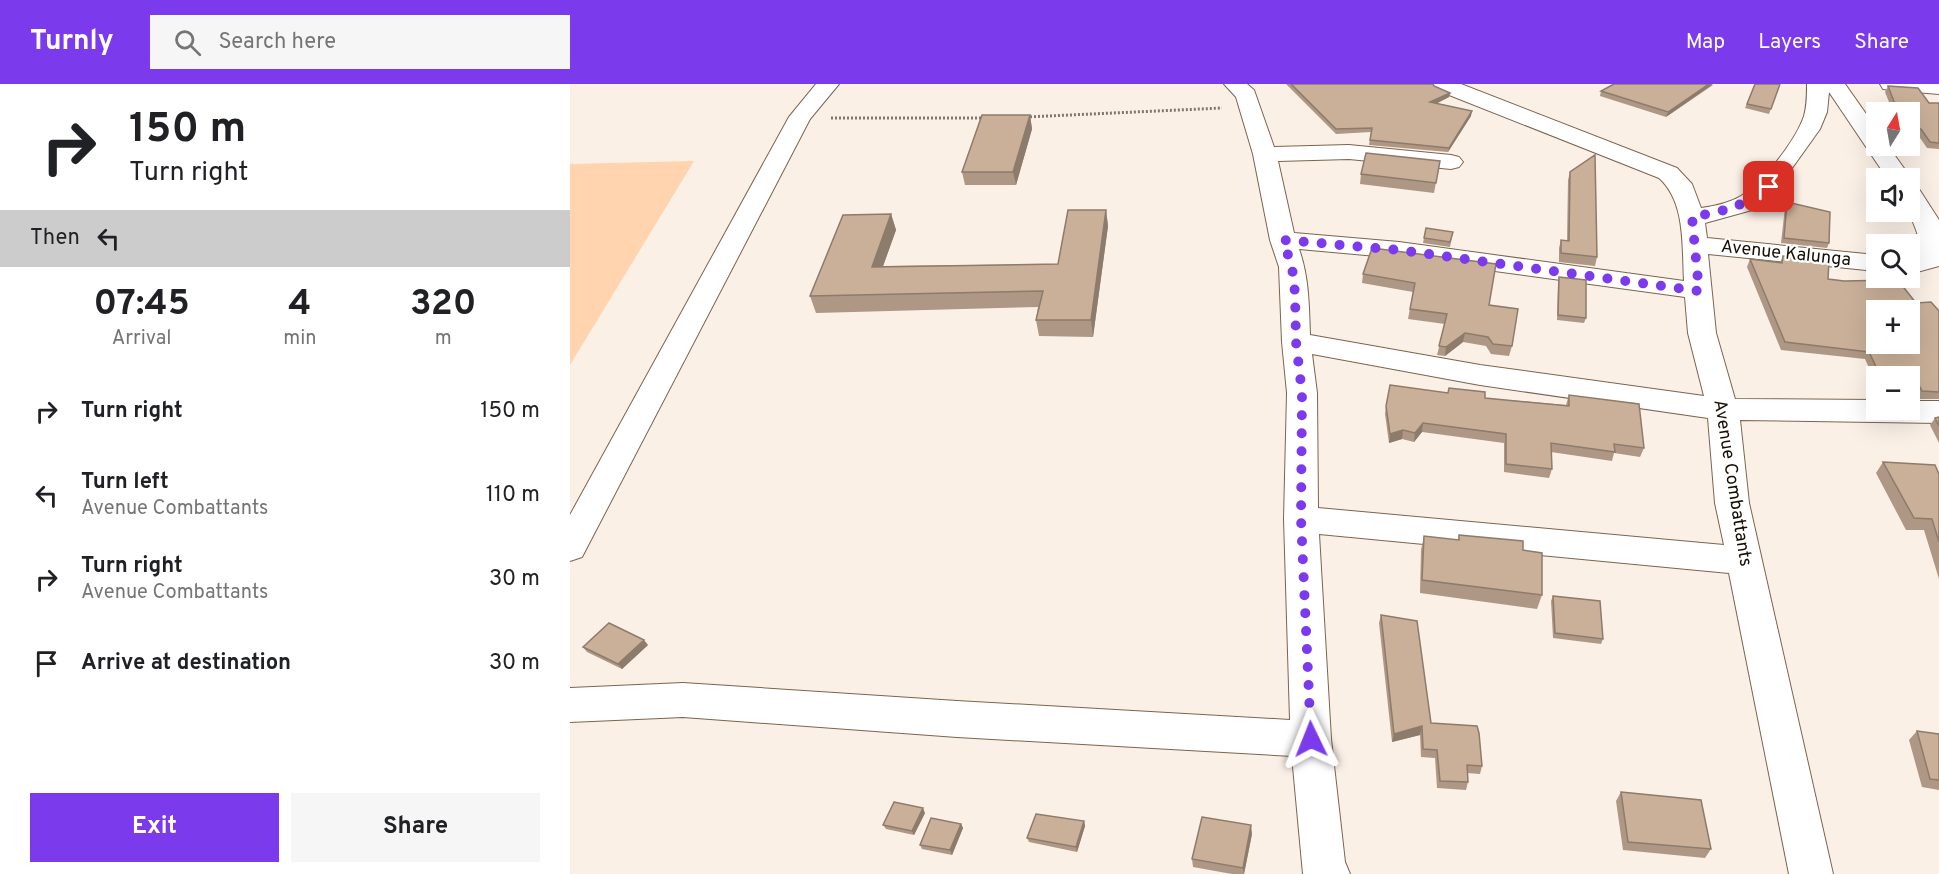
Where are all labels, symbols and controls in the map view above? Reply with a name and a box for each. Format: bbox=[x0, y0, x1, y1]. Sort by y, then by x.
search box bbox=[150, 15, 570, 69]
text: Turnly bbox=[30, 24, 114, 60]
icon: search bbox=[171, 26, 204, 59]
text: Search here bbox=[219, 29, 336, 56]
text: Map bbox=[1686, 29, 1725, 56]
text: Layers bbox=[1758, 29, 1821, 56]
text: Share bbox=[1854, 29, 1909, 56]
north arrow bbox=[1866, 102, 1920, 156]
map controls bbox=[1866, 102, 1920, 420]
text: 150 m bbox=[129, 104, 246, 157]
icon: right bbox=[30, 108, 108, 186]
text: Turn right bbox=[129, 156, 248, 190]
pin bbox=[1743, 161, 1794, 212]
button: sound bbox=[1866, 168, 1920, 222]
icon: arrive bbox=[1752, 170, 1785, 203]
icon: left bbox=[92, 222, 125, 255]
text: Then bbox=[30, 225, 80, 252]
button: search bbox=[1866, 234, 1920, 288]
street label: Avenue Kalunga bbox=[1720, 236, 1852, 272]
text: 07:45 bbox=[93, 282, 190, 328]
text: 4 bbox=[288, 282, 311, 328]
text: 320 bbox=[410, 282, 477, 328]
button: + bbox=[1866, 300, 1920, 354]
text: Arrival bbox=[112, 326, 171, 352]
text: min bbox=[283, 326, 316, 352]
text: m bbox=[435, 326, 452, 352]
button: − bbox=[1866, 366, 1920, 420]
icon: right bbox=[30, 395, 63, 428]
text: Turn right bbox=[81, 398, 183, 425]
text: 150 m bbox=[480, 398, 540, 425]
street label: Avenue Combattants bbox=[1707, 398, 1757, 568]
text: Turn left bbox=[81, 469, 169, 496]
icon: left bbox=[30, 479, 63, 512]
text: 110 m bbox=[486, 482, 540, 509]
text: Avenue Combattants bbox=[81, 496, 268, 522]
text: Turn right bbox=[81, 553, 183, 580]
icon: right bbox=[30, 563, 63, 596]
text: 30 m bbox=[489, 566, 540, 593]
text: Avenue Combattants bbox=[81, 580, 268, 606]
icon: arrive bbox=[30, 647, 63, 680]
text: Arrive at destination bbox=[81, 650, 291, 677]
text: 30 m bbox=[489, 650, 540, 677]
position arrow bbox=[1279, 707, 1343, 771]
button: Exit bbox=[30, 793, 279, 862]
button: Share bbox=[291, 793, 540, 862]

